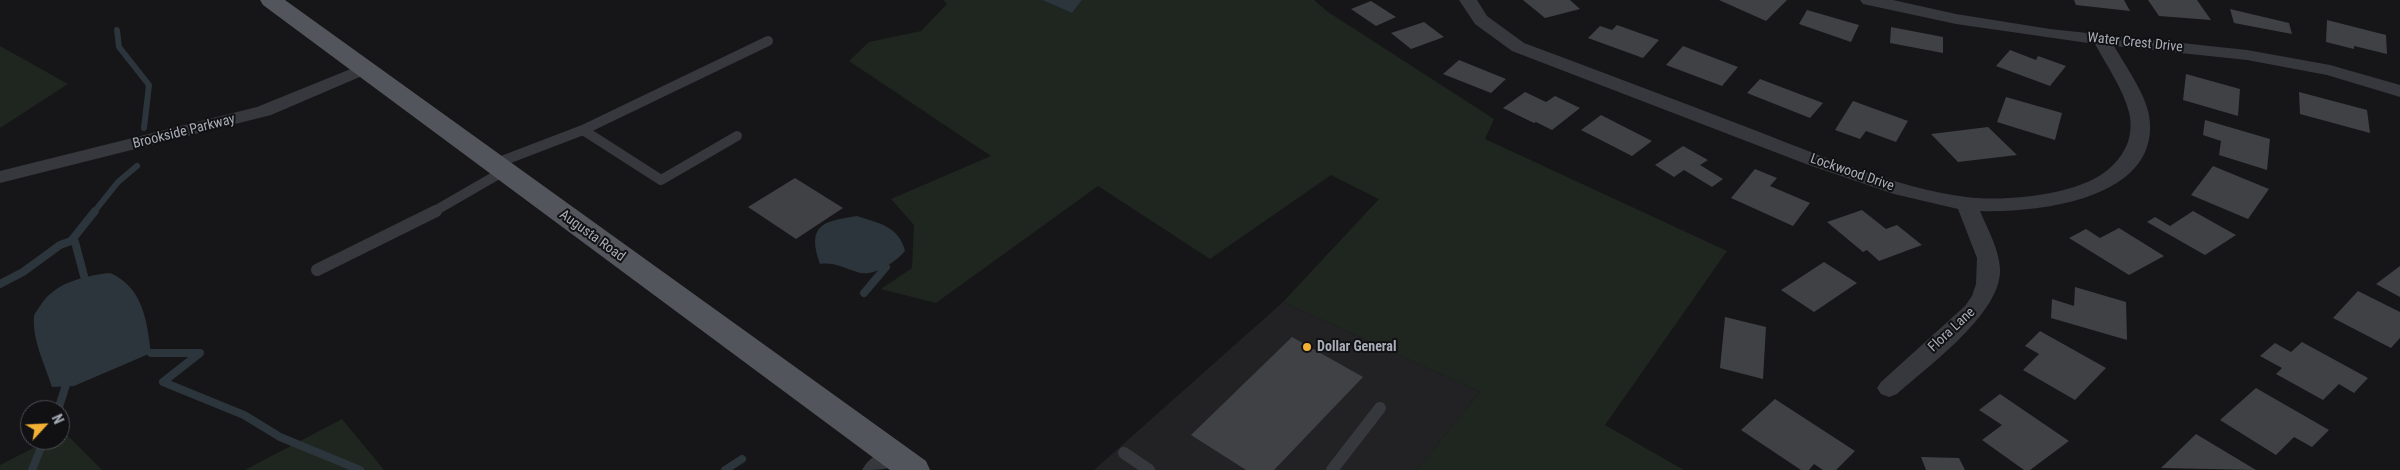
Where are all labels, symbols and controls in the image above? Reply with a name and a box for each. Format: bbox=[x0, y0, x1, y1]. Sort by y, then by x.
street label: Water Crest Drive bbox=[2087, 30, 2183, 56]
street label: Brookside Parkway bbox=[131, 111, 237, 153]
street label: Lockwood Drive bbox=[1808, 151, 1896, 195]
street label: Augusta Road bbox=[556, 207, 628, 265]
street label: Flora Lane bbox=[1925, 304, 1979, 356]
place label: Dollar General bbox=[1317, 339, 1396, 355]
marker: Dollar General bbox=[1301, 341, 1313, 353]
north arrow bbox=[20, 400, 70, 450]
text: N bbox=[49, 412, 67, 426]

